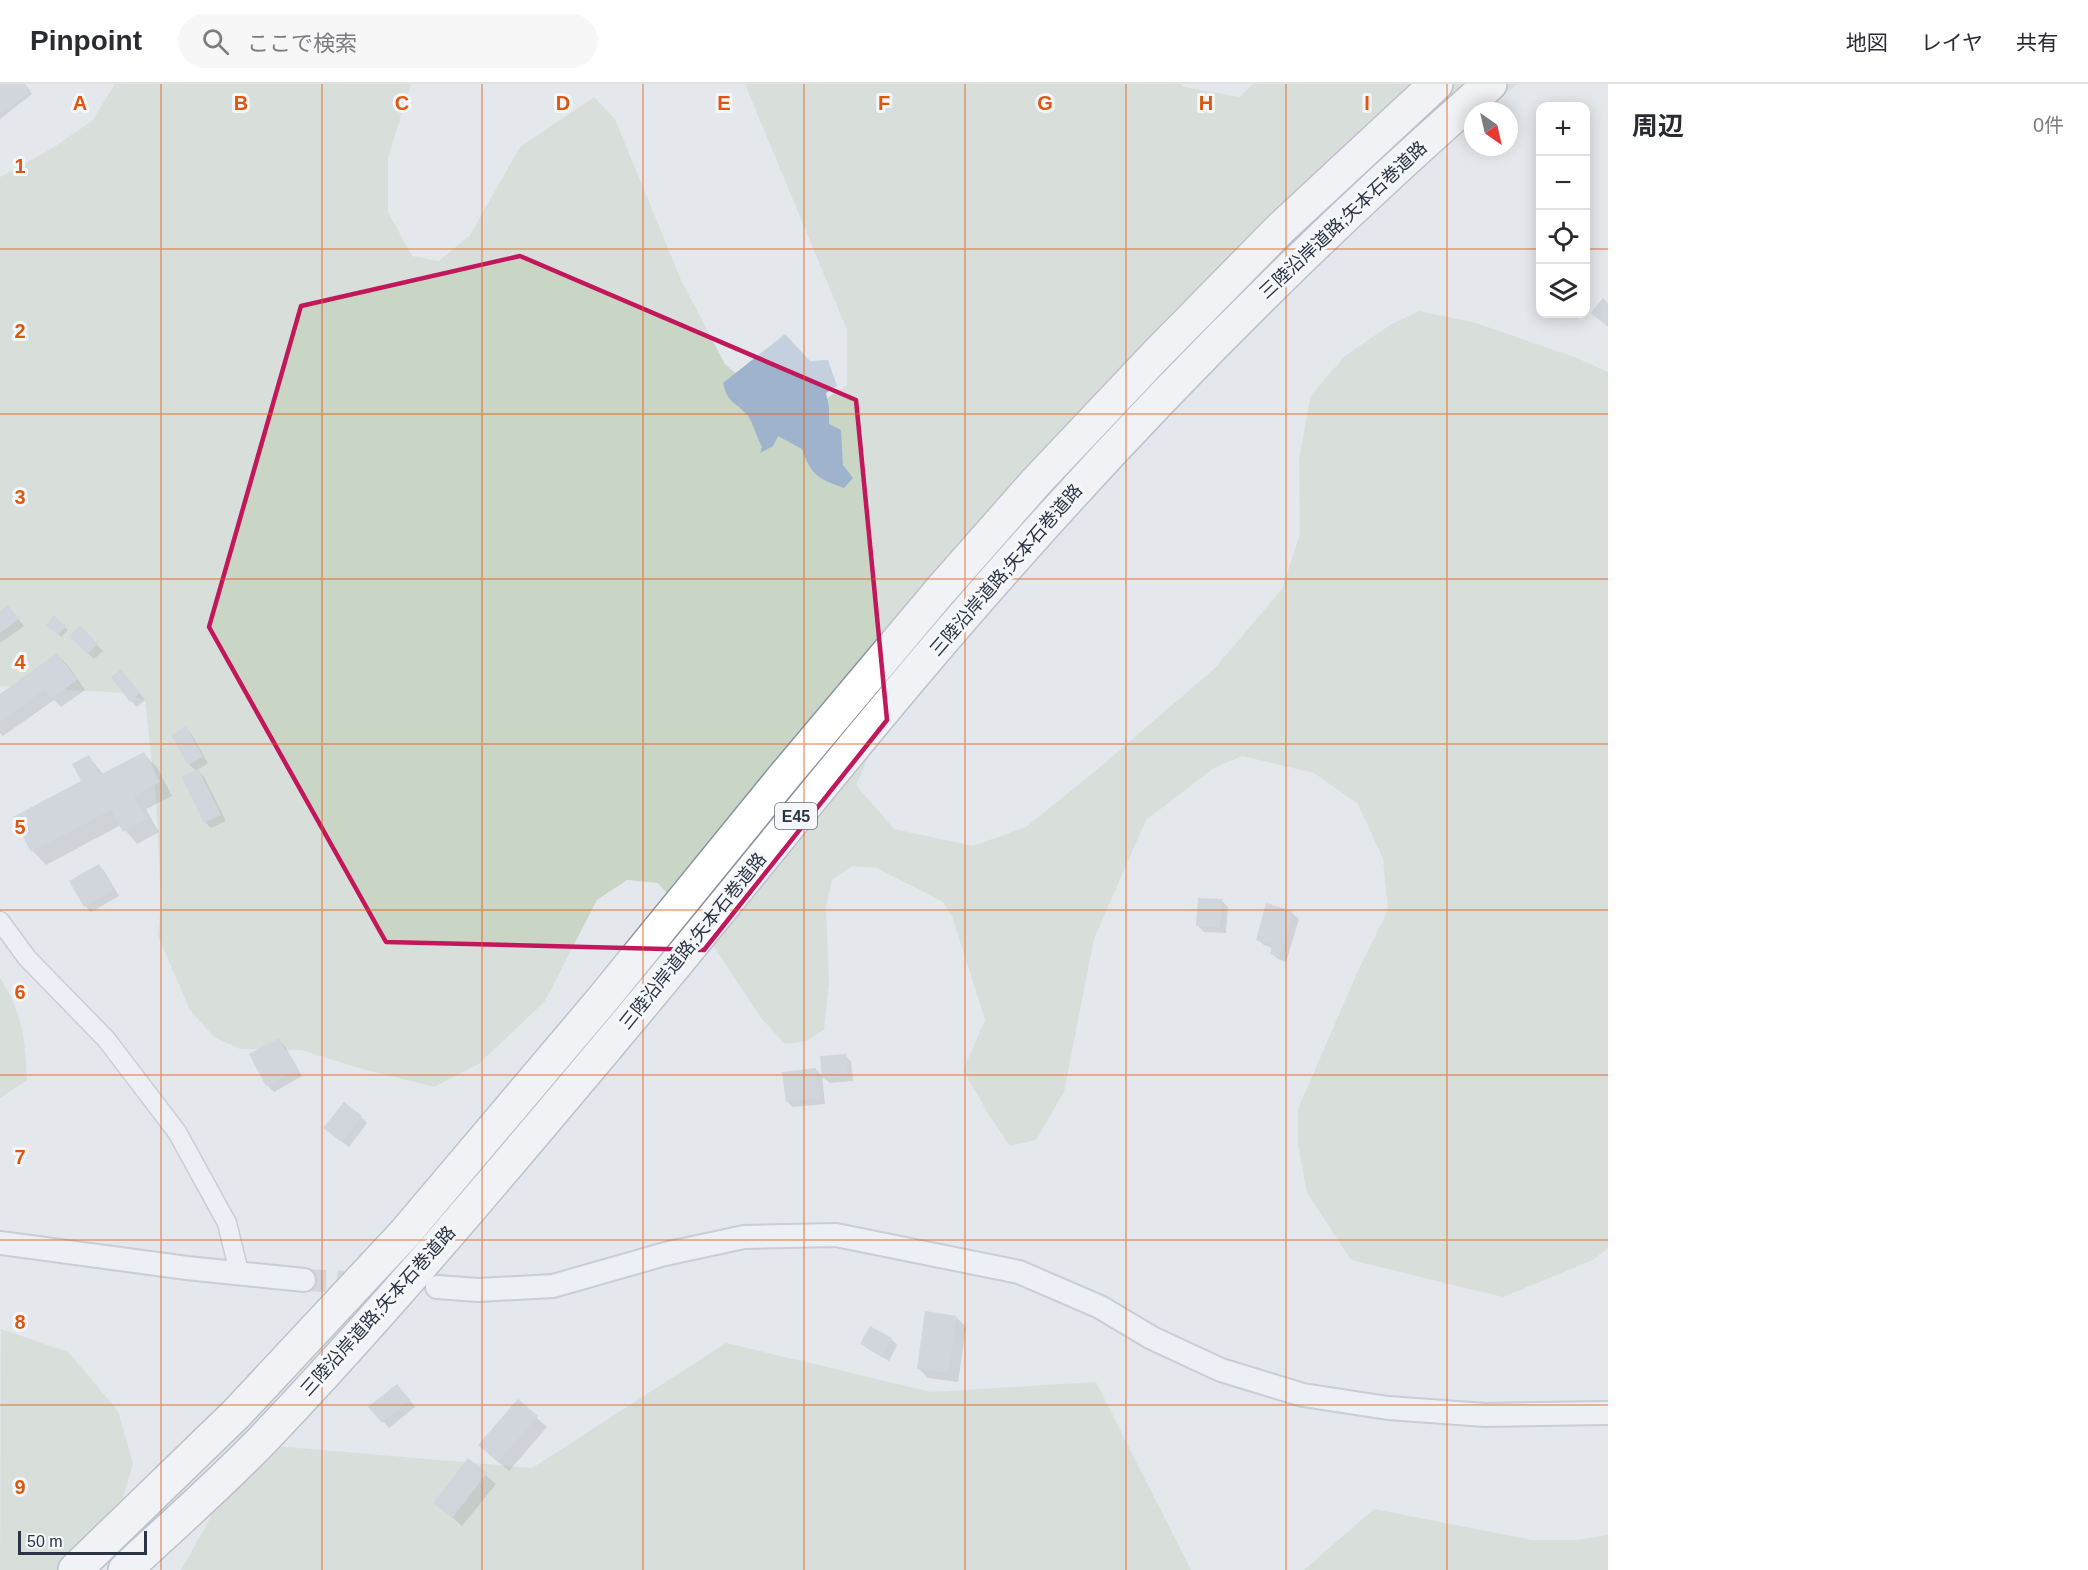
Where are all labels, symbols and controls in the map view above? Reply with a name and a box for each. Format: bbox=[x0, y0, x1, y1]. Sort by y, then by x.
search box bbox=[178, 14, 598, 68]
text: Pinpoint bbox=[30, 25, 142, 56]
icon: search bbox=[199, 25, 232, 58]
text: ここで検索 bbox=[247, 31, 357, 56]
text: 地図 bbox=[1846, 31, 1888, 54]
text: レイヤ bbox=[1921, 31, 1983, 54]
text: 共有 bbox=[2016, 31, 2058, 54]
text: A bbox=[73, 92, 87, 114]
text: B bbox=[234, 92, 248, 114]
text: C bbox=[395, 92, 409, 114]
text: D bbox=[556, 92, 570, 114]
text: E bbox=[717, 92, 731, 114]
text: F bbox=[878, 92, 890, 114]
text: G bbox=[1037, 92, 1053, 114]
text: H bbox=[1199, 92, 1213, 114]
text: I bbox=[1364, 92, 1370, 114]
north arrow bbox=[1464, 102, 1518, 156]
map controls bbox=[1536, 102, 1590, 318]
button: + bbox=[1536, 102, 1590, 156]
text: 周辺 bbox=[1632, 111, 1684, 141]
text: 0件 bbox=[2033, 114, 2064, 136]
street label: 三陸沿岸道路;矢本石巻道路 bbox=[1255, 137, 1431, 303]
text: 1 bbox=[14, 155, 26, 177]
button: − bbox=[1536, 156, 1590, 210]
button: locate bbox=[1536, 210, 1590, 264]
button: layers bbox=[1536, 264, 1590, 318]
text: 2 bbox=[14, 320, 26, 342]
street label: 三陸沿岸道路;矢本石巻道路 bbox=[926, 480, 1086, 660]
text: 3 bbox=[14, 486, 26, 508]
text: 4 bbox=[14, 651, 26, 673]
road number: E45 bbox=[775, 803, 817, 829]
text: 5 bbox=[14, 816, 26, 838]
street label: 三陸沿岸道路;矢本石巻道路 bbox=[616, 849, 770, 1033]
text: 6 bbox=[14, 981, 26, 1003]
text: 7 bbox=[14, 1146, 26, 1168]
street label: 三陸沿岸道路;矢本石巻道路 bbox=[297, 1222, 459, 1400]
text: 8 bbox=[14, 1311, 26, 1333]
text: 9 bbox=[14, 1476, 26, 1498]
scale bar bbox=[18, 1528, 147, 1556]
text: 50 m bbox=[27, 1533, 63, 1550]

